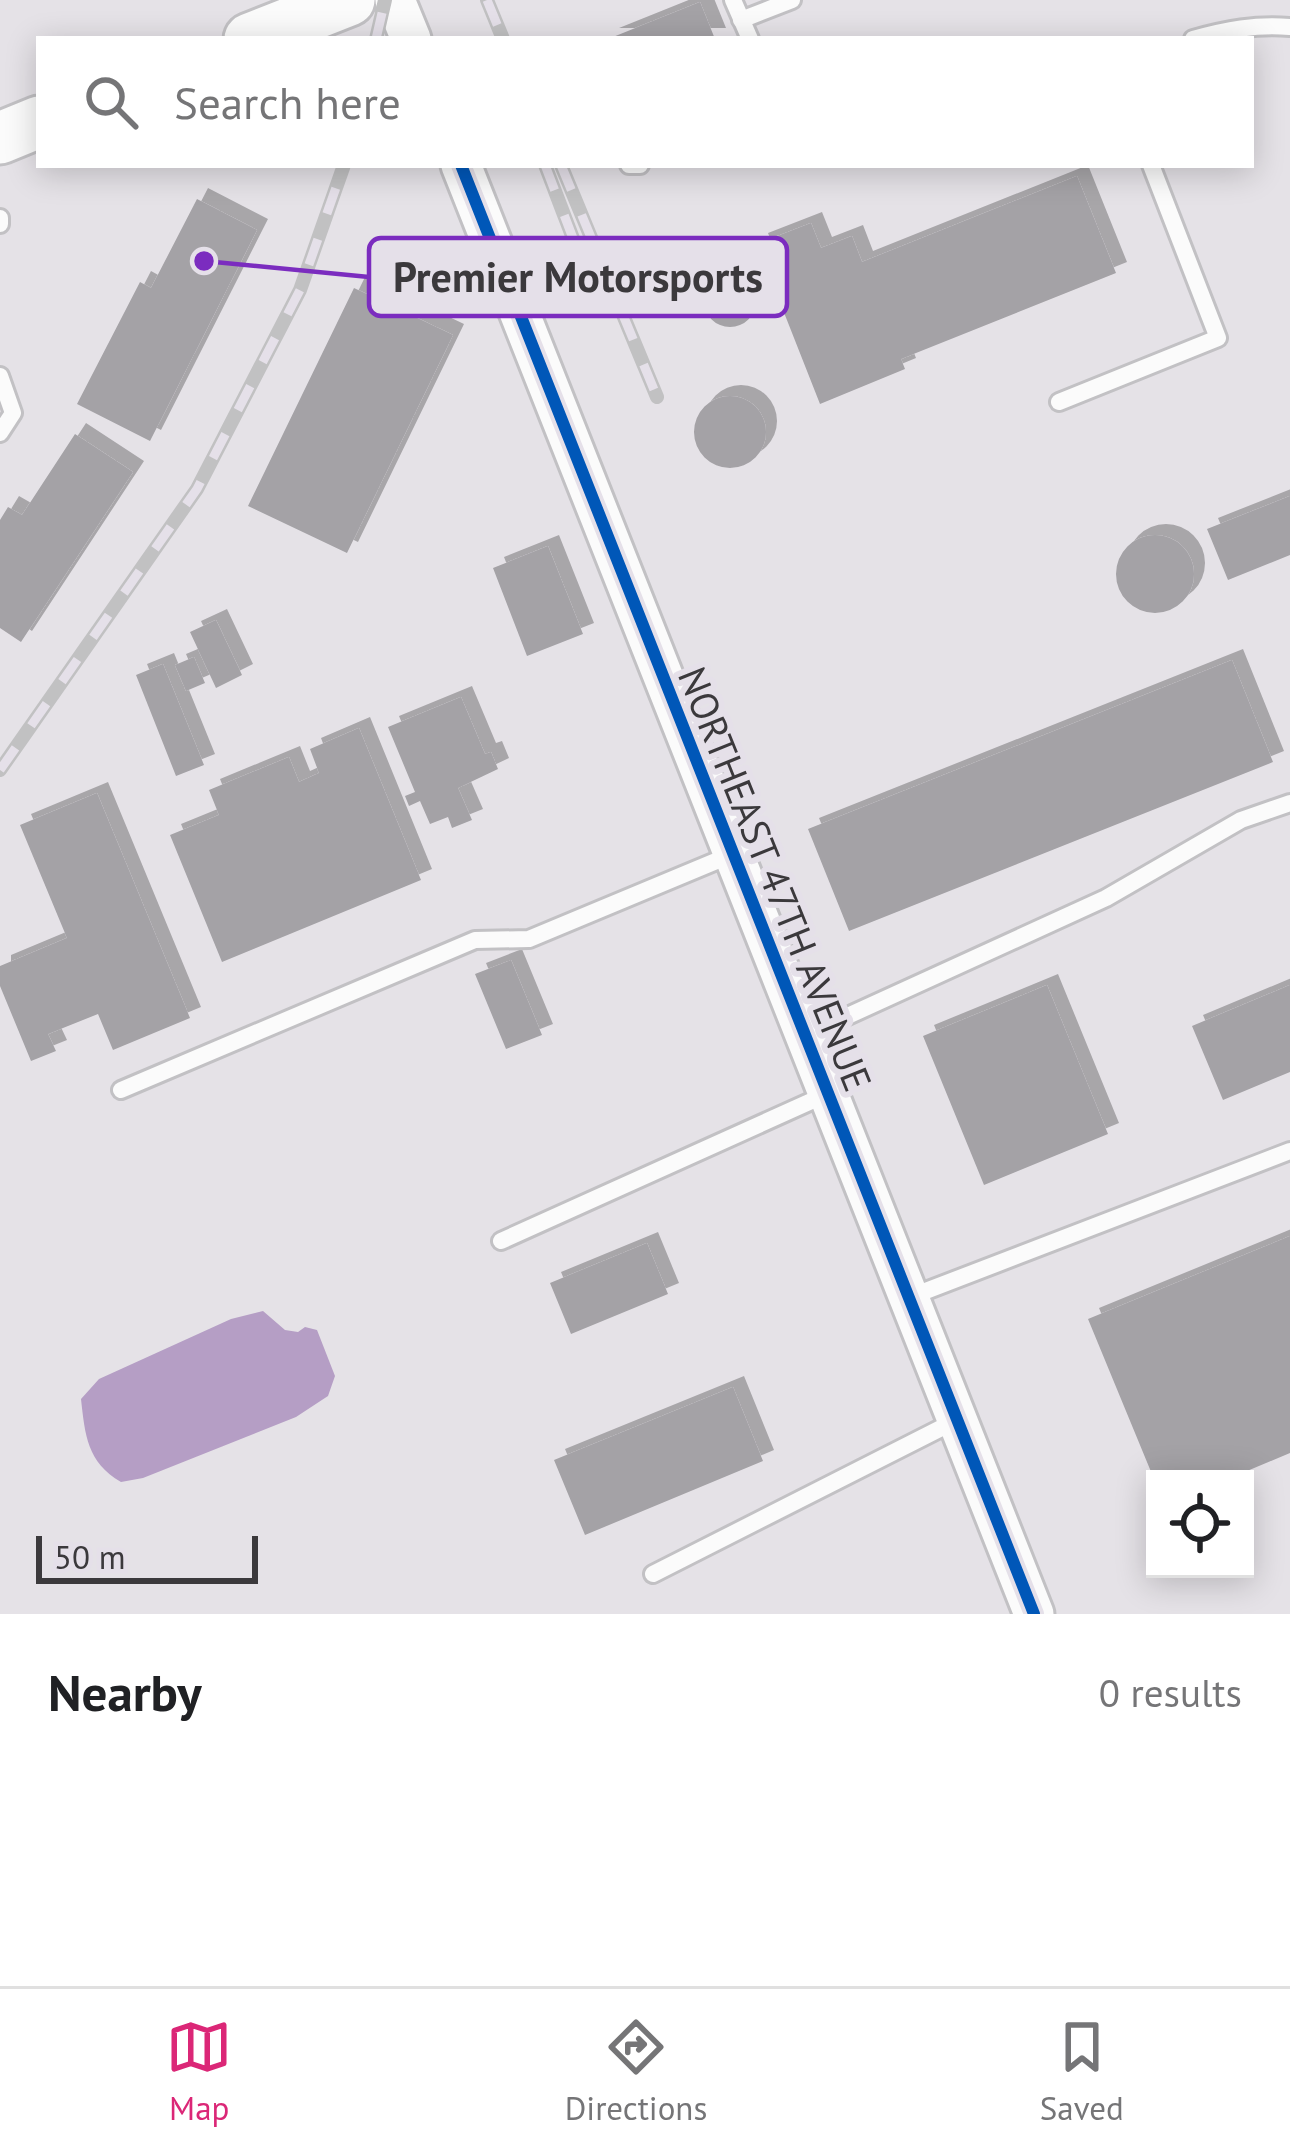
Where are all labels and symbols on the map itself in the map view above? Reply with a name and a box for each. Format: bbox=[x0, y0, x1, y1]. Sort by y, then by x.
callout: Premier Motorsports bbox=[369, 238, 787, 316]
text: Premier Motorsports bbox=[393, 249, 763, 304]
street label: NORTHEAST 47TH AVENUE bbox=[667, 659, 884, 1098]
scale bar bbox=[36, 1530, 258, 1583]

